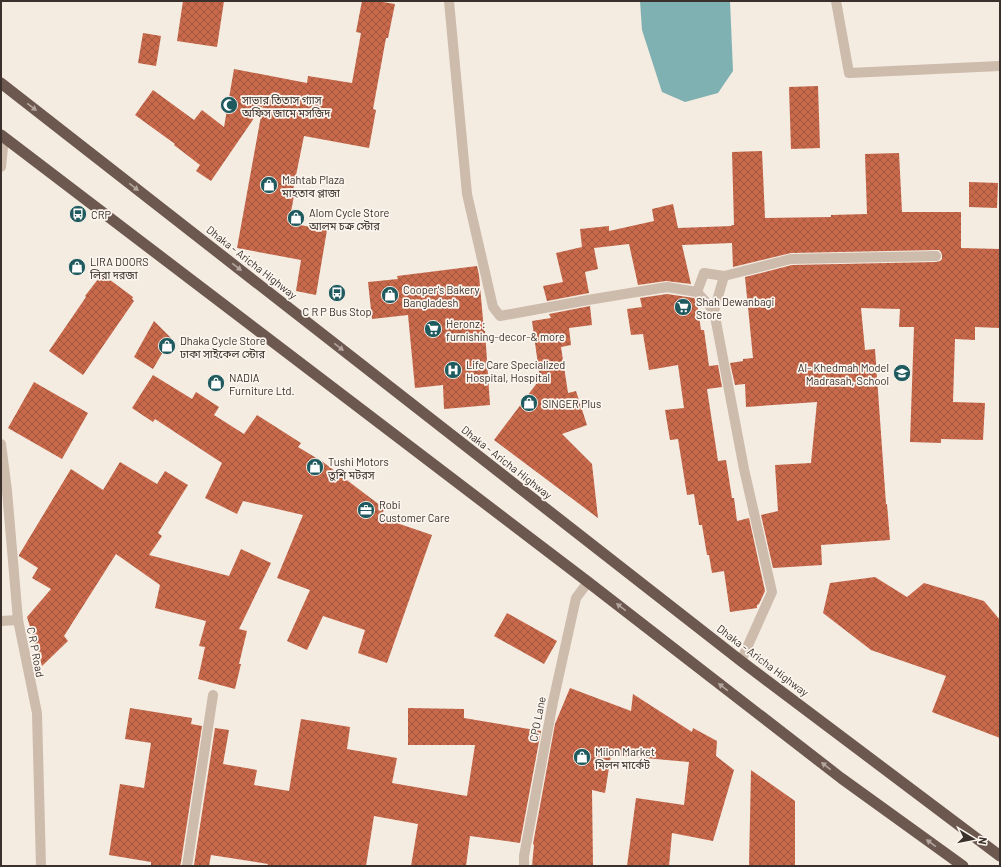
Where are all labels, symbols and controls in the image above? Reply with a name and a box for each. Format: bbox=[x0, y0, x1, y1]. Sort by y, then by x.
place label: সাভার তিতাস গ্যাস অফিস জামে মসজিদ bbox=[241, 93, 331, 119]
mosque icon: সাভার তিতাস গ্যাস অফিস জামে মসজিদ bbox=[219, 95, 239, 115]
one-way arrow bbox=[26, 103, 37, 111]
place label: Mahtab Plaza মাহতাব প্লাজা bbox=[281, 173, 344, 199]
shop icon: Mahtab Plaza মাহতাব প্লাজা bbox=[259, 175, 279, 195]
one-way arrow bbox=[129, 183, 140, 191]
bus stop icon: CRP bbox=[68, 204, 88, 224]
place label: Alom Cycle Store আলম চক্র স্টোর bbox=[308, 206, 390, 232]
place label: CRP bbox=[91, 208, 111, 221]
shop icon: Alom Cycle Store আলম চক্র স্টোর bbox=[286, 208, 306, 228]
street label: Dhaka - Aricha Highway bbox=[204, 223, 300, 301]
place label: LIRA DOORS লিরা দরজা bbox=[89, 255, 149, 281]
shop icon: LIRA DOORS লিরা দরজা bbox=[67, 257, 87, 277]
one-way arrow bbox=[231, 263, 242, 271]
bus stop icon: C R P Bus Stop bbox=[327, 283, 347, 303]
place label: Cooper's Bakery Bangladesh bbox=[403, 283, 480, 309]
shop icon: Cooper's Bakery Bangladesh bbox=[380, 285, 400, 305]
place label: Shah Dewanbagi Store bbox=[696, 295, 774, 321]
supermarket icon: Shah Dewanbagi Store bbox=[673, 297, 693, 317]
place label: C R P Bus Stop bbox=[303, 305, 371, 318]
place label: Heronz : furnishing-decor-& more bbox=[446, 317, 565, 343]
supermarket icon: Heronz : furnishing-decor-& more bbox=[423, 319, 443, 339]
place label: Dhaka Cycle Store ঢাকা সাইকেল স্টোর bbox=[179, 334, 266, 360]
shop icon: Dhaka Cycle Store ঢাকা সাইকেল স্টোর bbox=[157, 336, 177, 356]
one-way arrow bbox=[334, 343, 345, 351]
place label: Life Care Specialized Hospital, Hospital bbox=[466, 358, 565, 384]
hospital icon: Life Care Specialized Hospital, Hospital bbox=[443, 360, 463, 380]
place label: Al- Khedmah Model Madrasah, School bbox=[798, 361, 889, 387]
school or university icon: Al- Khedmah Model Madrasah, School bbox=[892, 363, 912, 383]
place label: NADIA Furniture Ltd. bbox=[229, 371, 295, 397]
shop icon: NADIA Furniture Ltd. bbox=[206, 373, 226, 393]
shop icon: SINGER Plus bbox=[519, 393, 539, 413]
place label: SINGER Plus bbox=[542, 397, 601, 410]
street label: Dhaka - Aricha Highway bbox=[459, 423, 555, 501]
place label: Tushi Motors তুশি মটরস bbox=[327, 455, 389, 481]
shop icon: Tushi Motors তুশি মটরস bbox=[305, 457, 325, 477]
place label: Robi Customer Care bbox=[379, 498, 450, 524]
office icon: Robi Customer Care bbox=[356, 500, 376, 520]
one-way arrow bbox=[615, 603, 626, 611]
street label: Dhaka - Aricha Highway bbox=[715, 621, 811, 699]
street label: C R P Road bbox=[25, 626, 47, 678]
one-way arrow bbox=[718, 682, 729, 691]
street label: CPO Lane bbox=[526, 695, 548, 743]
place label: Milon Market মিলন মার্কেট bbox=[594, 745, 655, 771]
shop icon: Milon Market মিলন মার্কেট bbox=[572, 747, 592, 767]
one-way arrow bbox=[821, 762, 832, 771]
north arrow bbox=[953, 819, 993, 859]
text: N bbox=[976, 836, 990, 846]
one-way arrow bbox=[926, 839, 936, 847]

